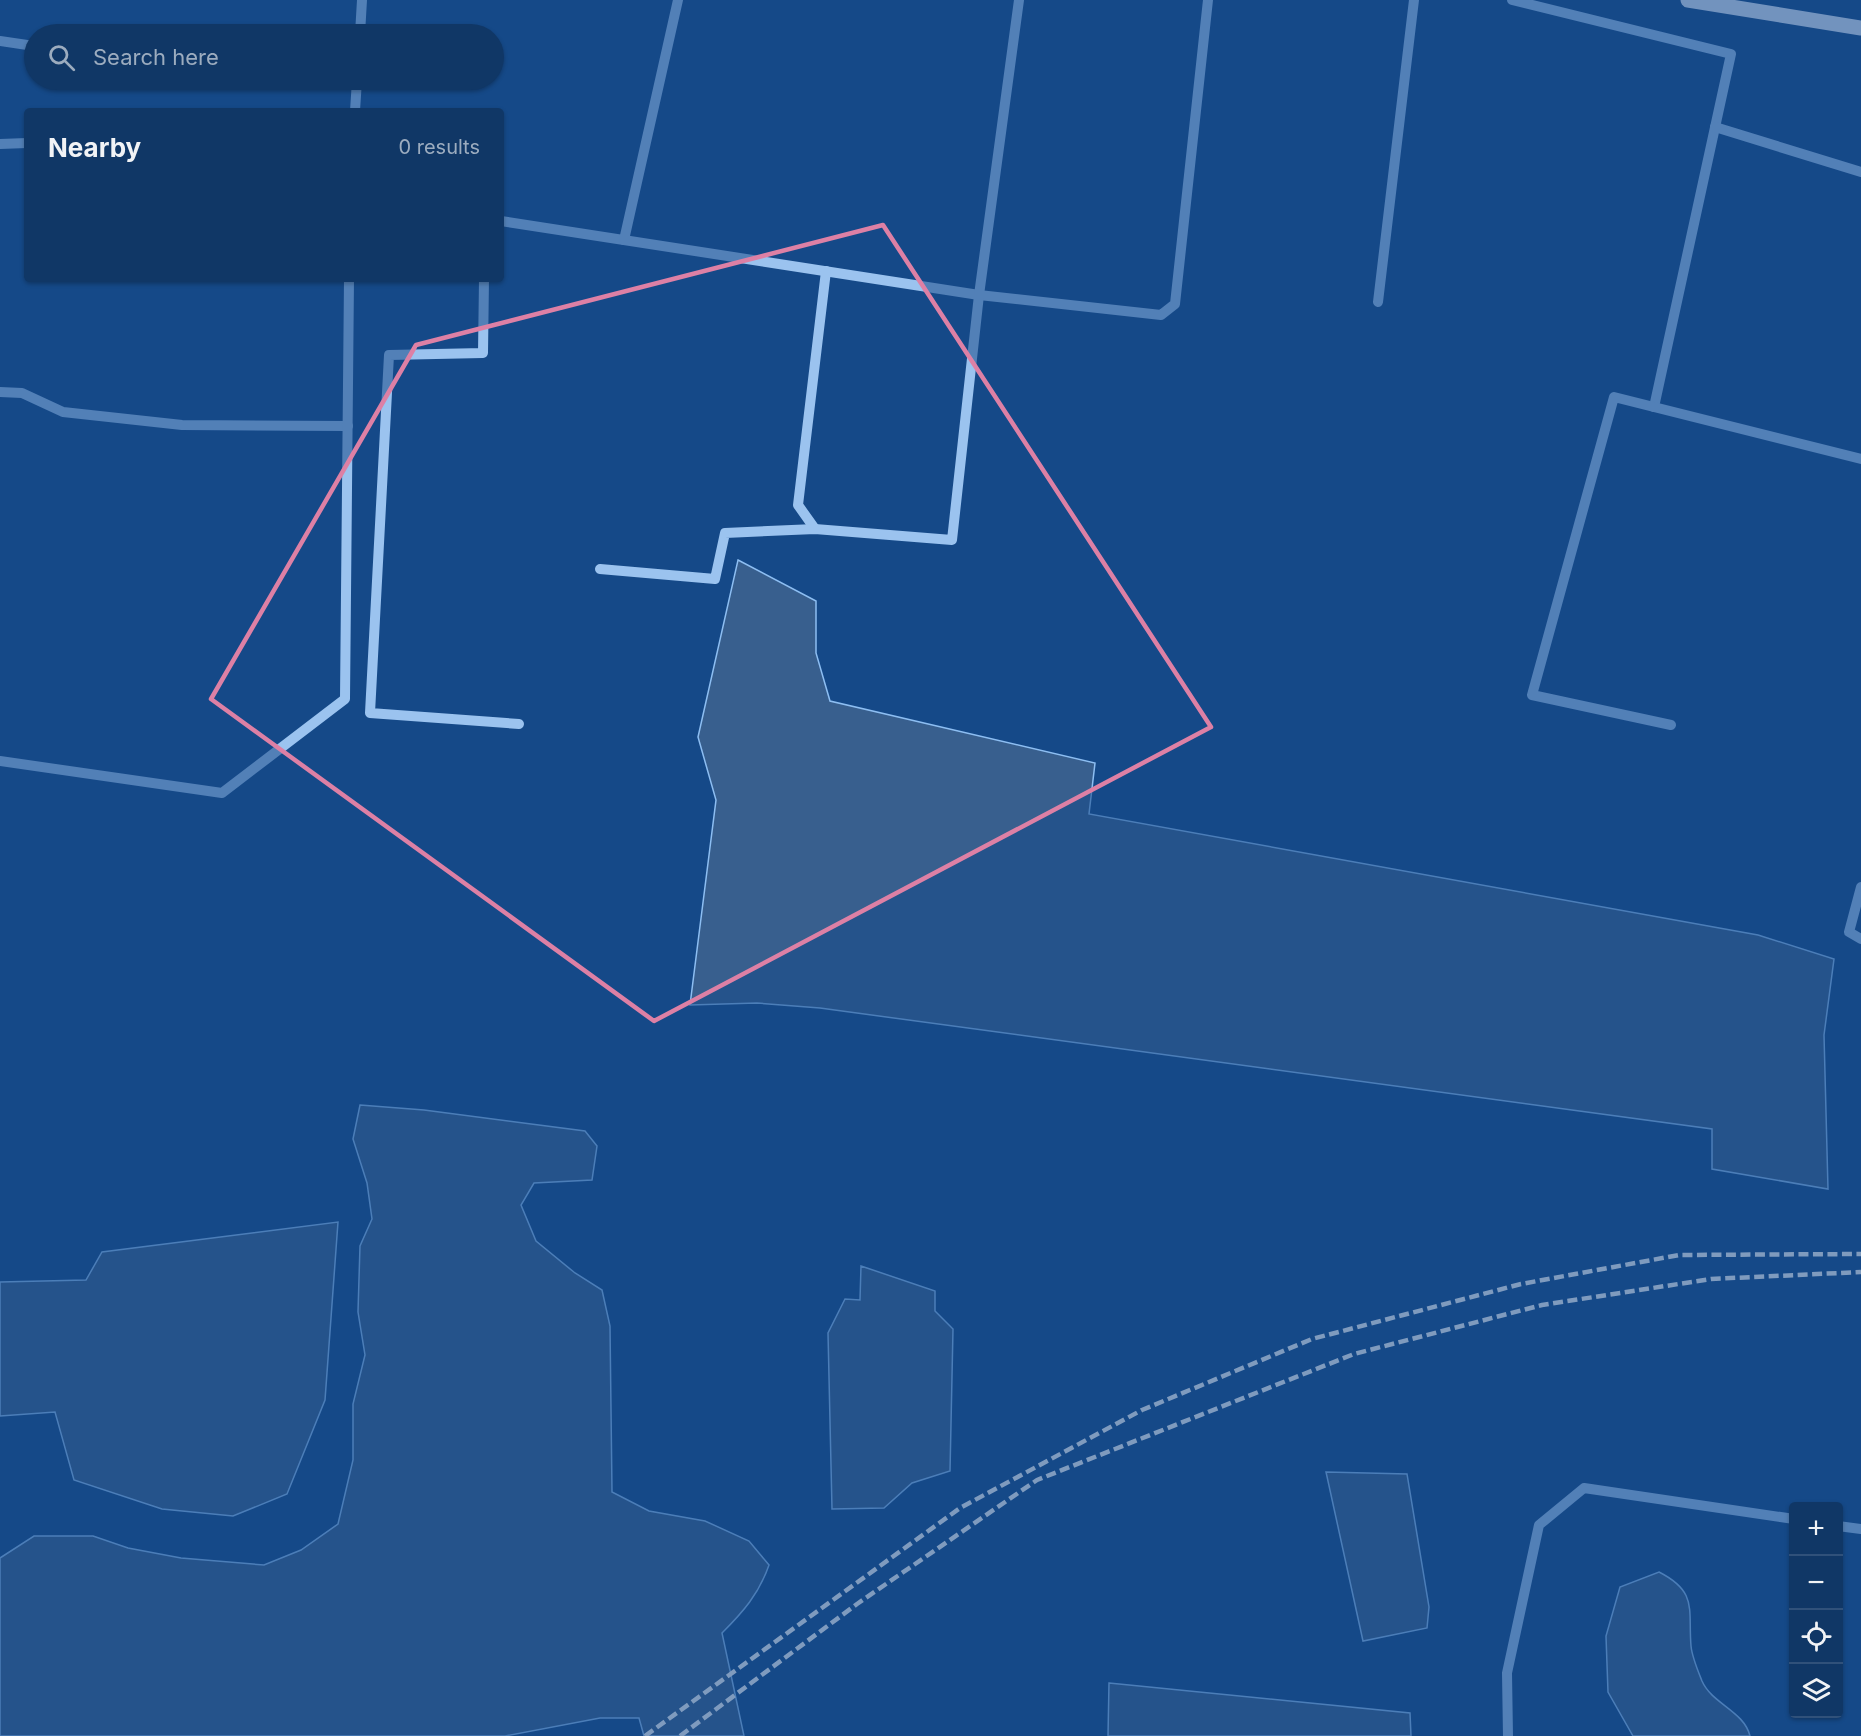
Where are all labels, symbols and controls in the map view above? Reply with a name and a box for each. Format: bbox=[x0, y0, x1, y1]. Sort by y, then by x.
search box bbox=[24, 24, 504, 90]
icon: search bbox=[45, 41, 78, 74]
text: Search here bbox=[93, 44, 219, 70]
text: Nearby bbox=[48, 132, 141, 163]
text: 0 results bbox=[398, 135, 480, 159]
map controls bbox=[1789, 1502, 1843, 1718]
button: + bbox=[1789, 1502, 1843, 1556]
button: − bbox=[1789, 1556, 1843, 1610]
button: locate bbox=[1789, 1610, 1843, 1664]
button: layers bbox=[1789, 1664, 1843, 1718]

